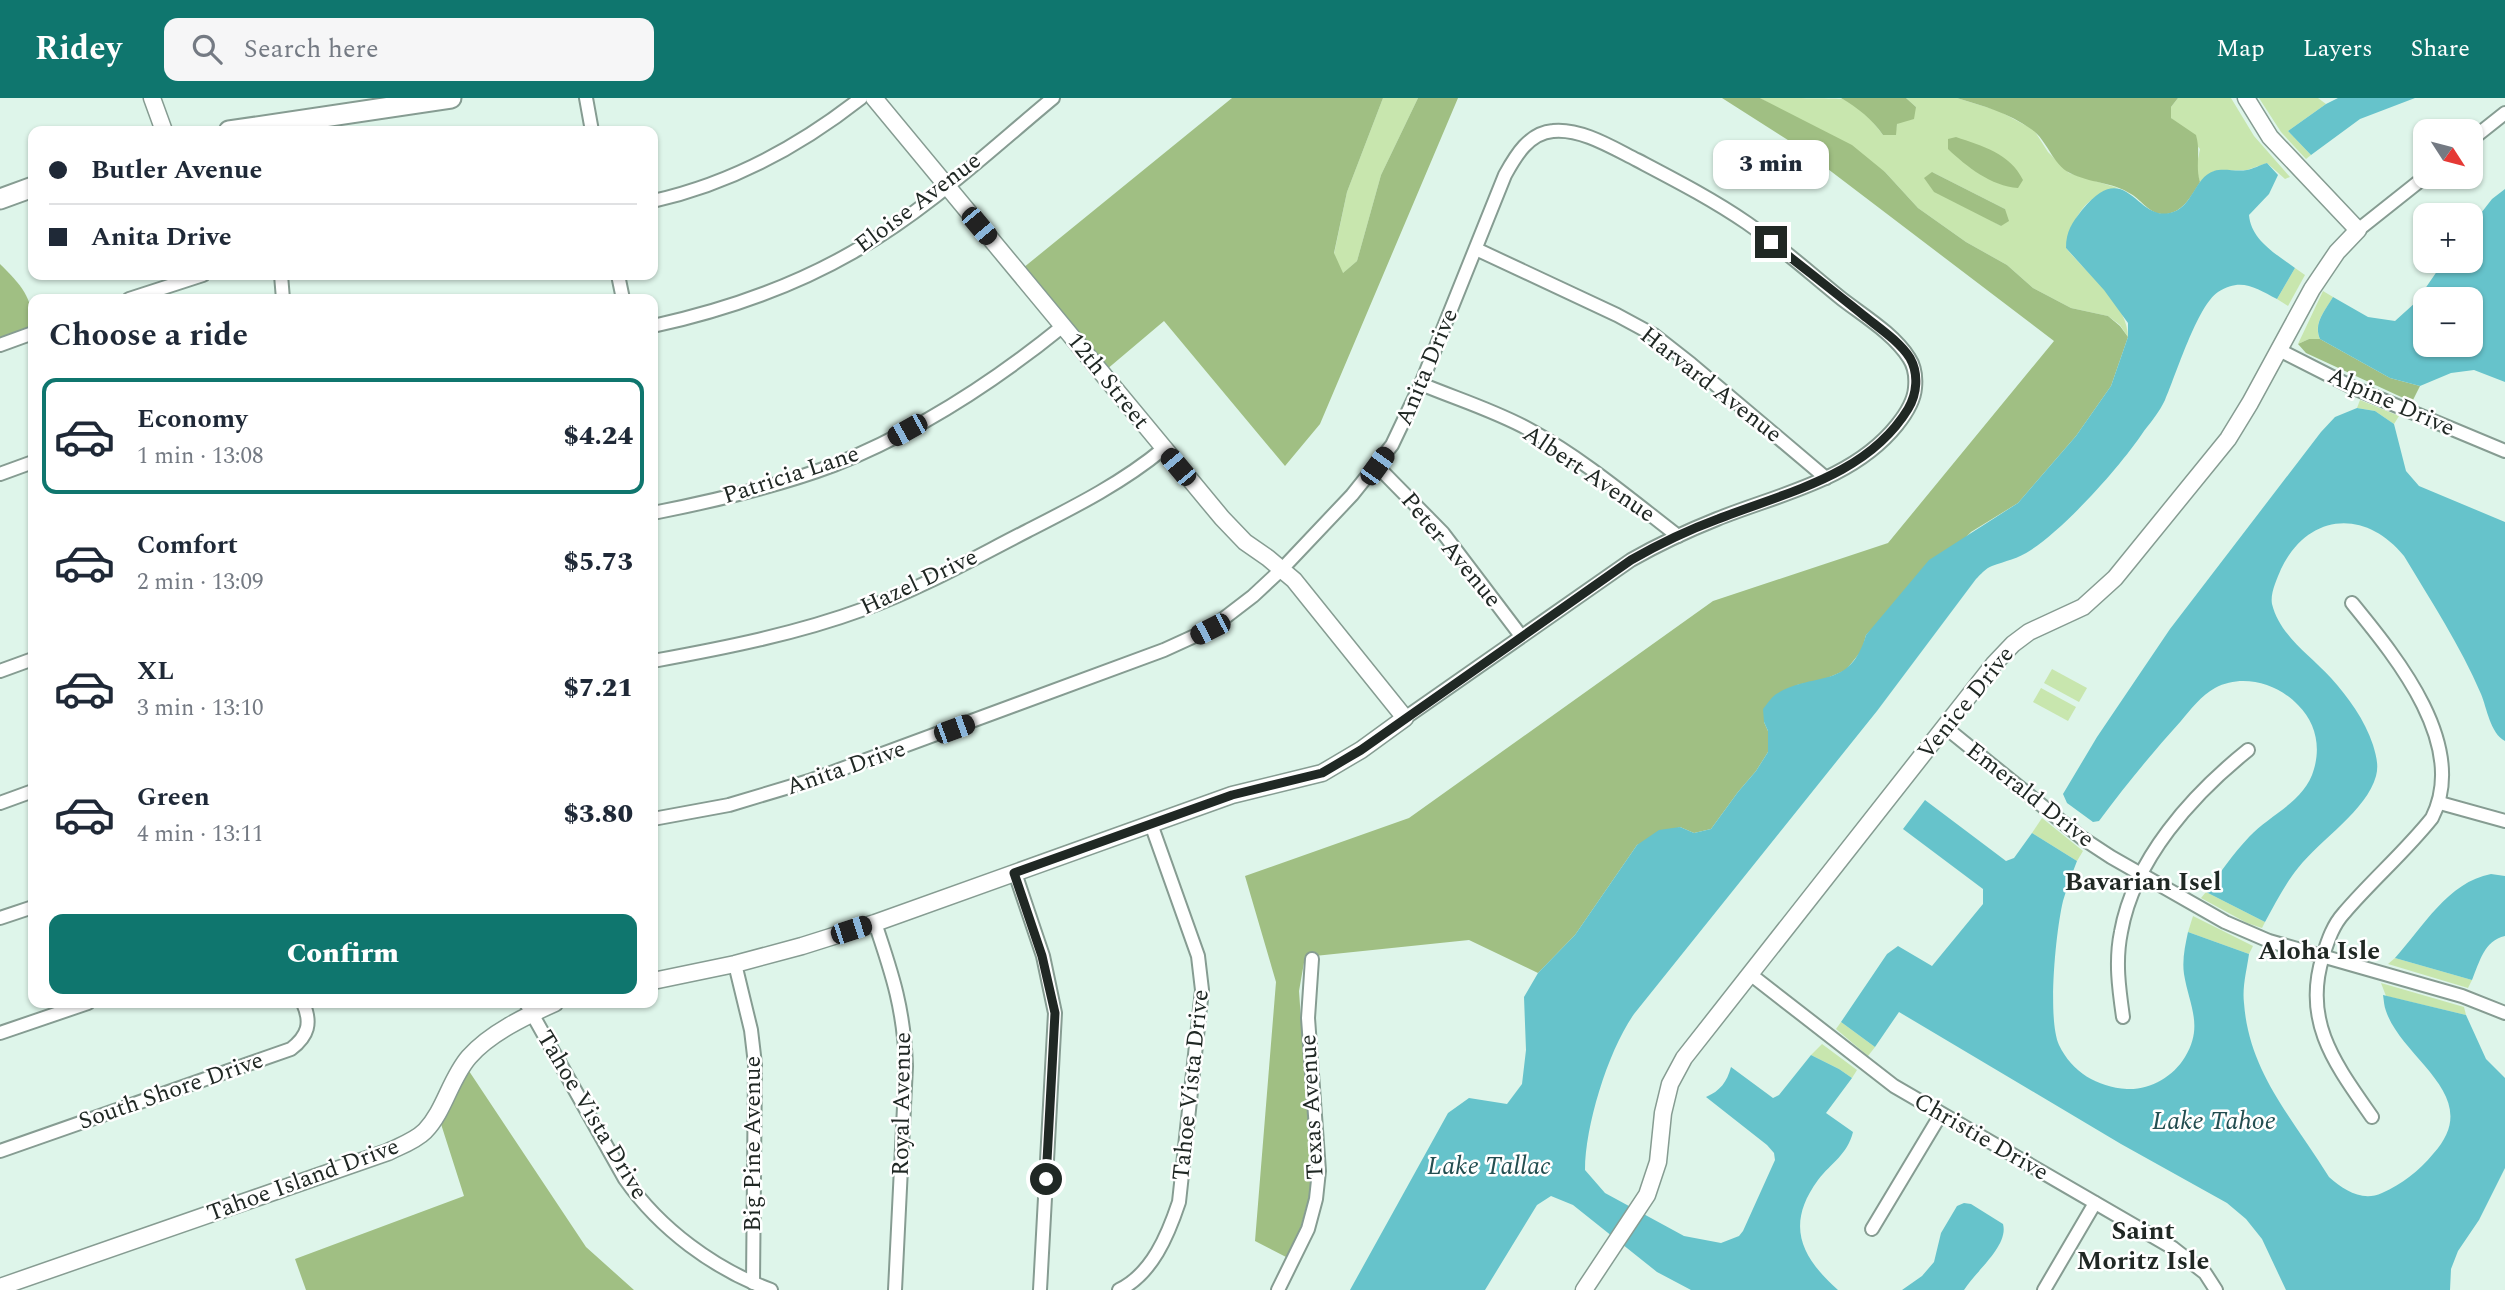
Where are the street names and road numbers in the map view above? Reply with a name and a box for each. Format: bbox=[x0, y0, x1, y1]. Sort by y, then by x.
street label: Eloise Avenue bbox=[847, 143, 989, 263]
street label: Anita Drive bbox=[1386, 303, 1468, 431]
street label: Harvard Avenue bbox=[1632, 318, 1790, 452]
street label: 12th Street bbox=[1058, 325, 1158, 437]
street label: Alpine Drive bbox=[2321, 358, 2461, 446]
street label: Albert Avenue bbox=[1515, 416, 1663, 532]
street label: Patricia Lane bbox=[718, 436, 864, 514]
street label: Peter Avenue bbox=[1392, 484, 1510, 616]
street label: Hazel Drive bbox=[854, 539, 984, 625]
street label: Venice Drive bbox=[1909, 638, 2023, 768]
street label: Anita Drive bbox=[781, 731, 911, 805]
street label: Emerald Drive bbox=[1958, 733, 2102, 857]
street label: Tahoe Vista Drive bbox=[1163, 988, 1219, 1182]
street label: Tahoe Vista Drive bbox=[527, 1023, 657, 1207]
street label: Royal Avenue bbox=[883, 1032, 921, 1176]
street label: Texas Avenue bbox=[1290, 1033, 1334, 1181]
street label: South Shore Drive bbox=[74, 1042, 268, 1140]
street label: Big Pine Avenue bbox=[735, 1056, 771, 1232]
street label: Christie Drive bbox=[1907, 1084, 2055, 1190]
street label: Tahoe Island Drive bbox=[202, 1129, 404, 1231]

